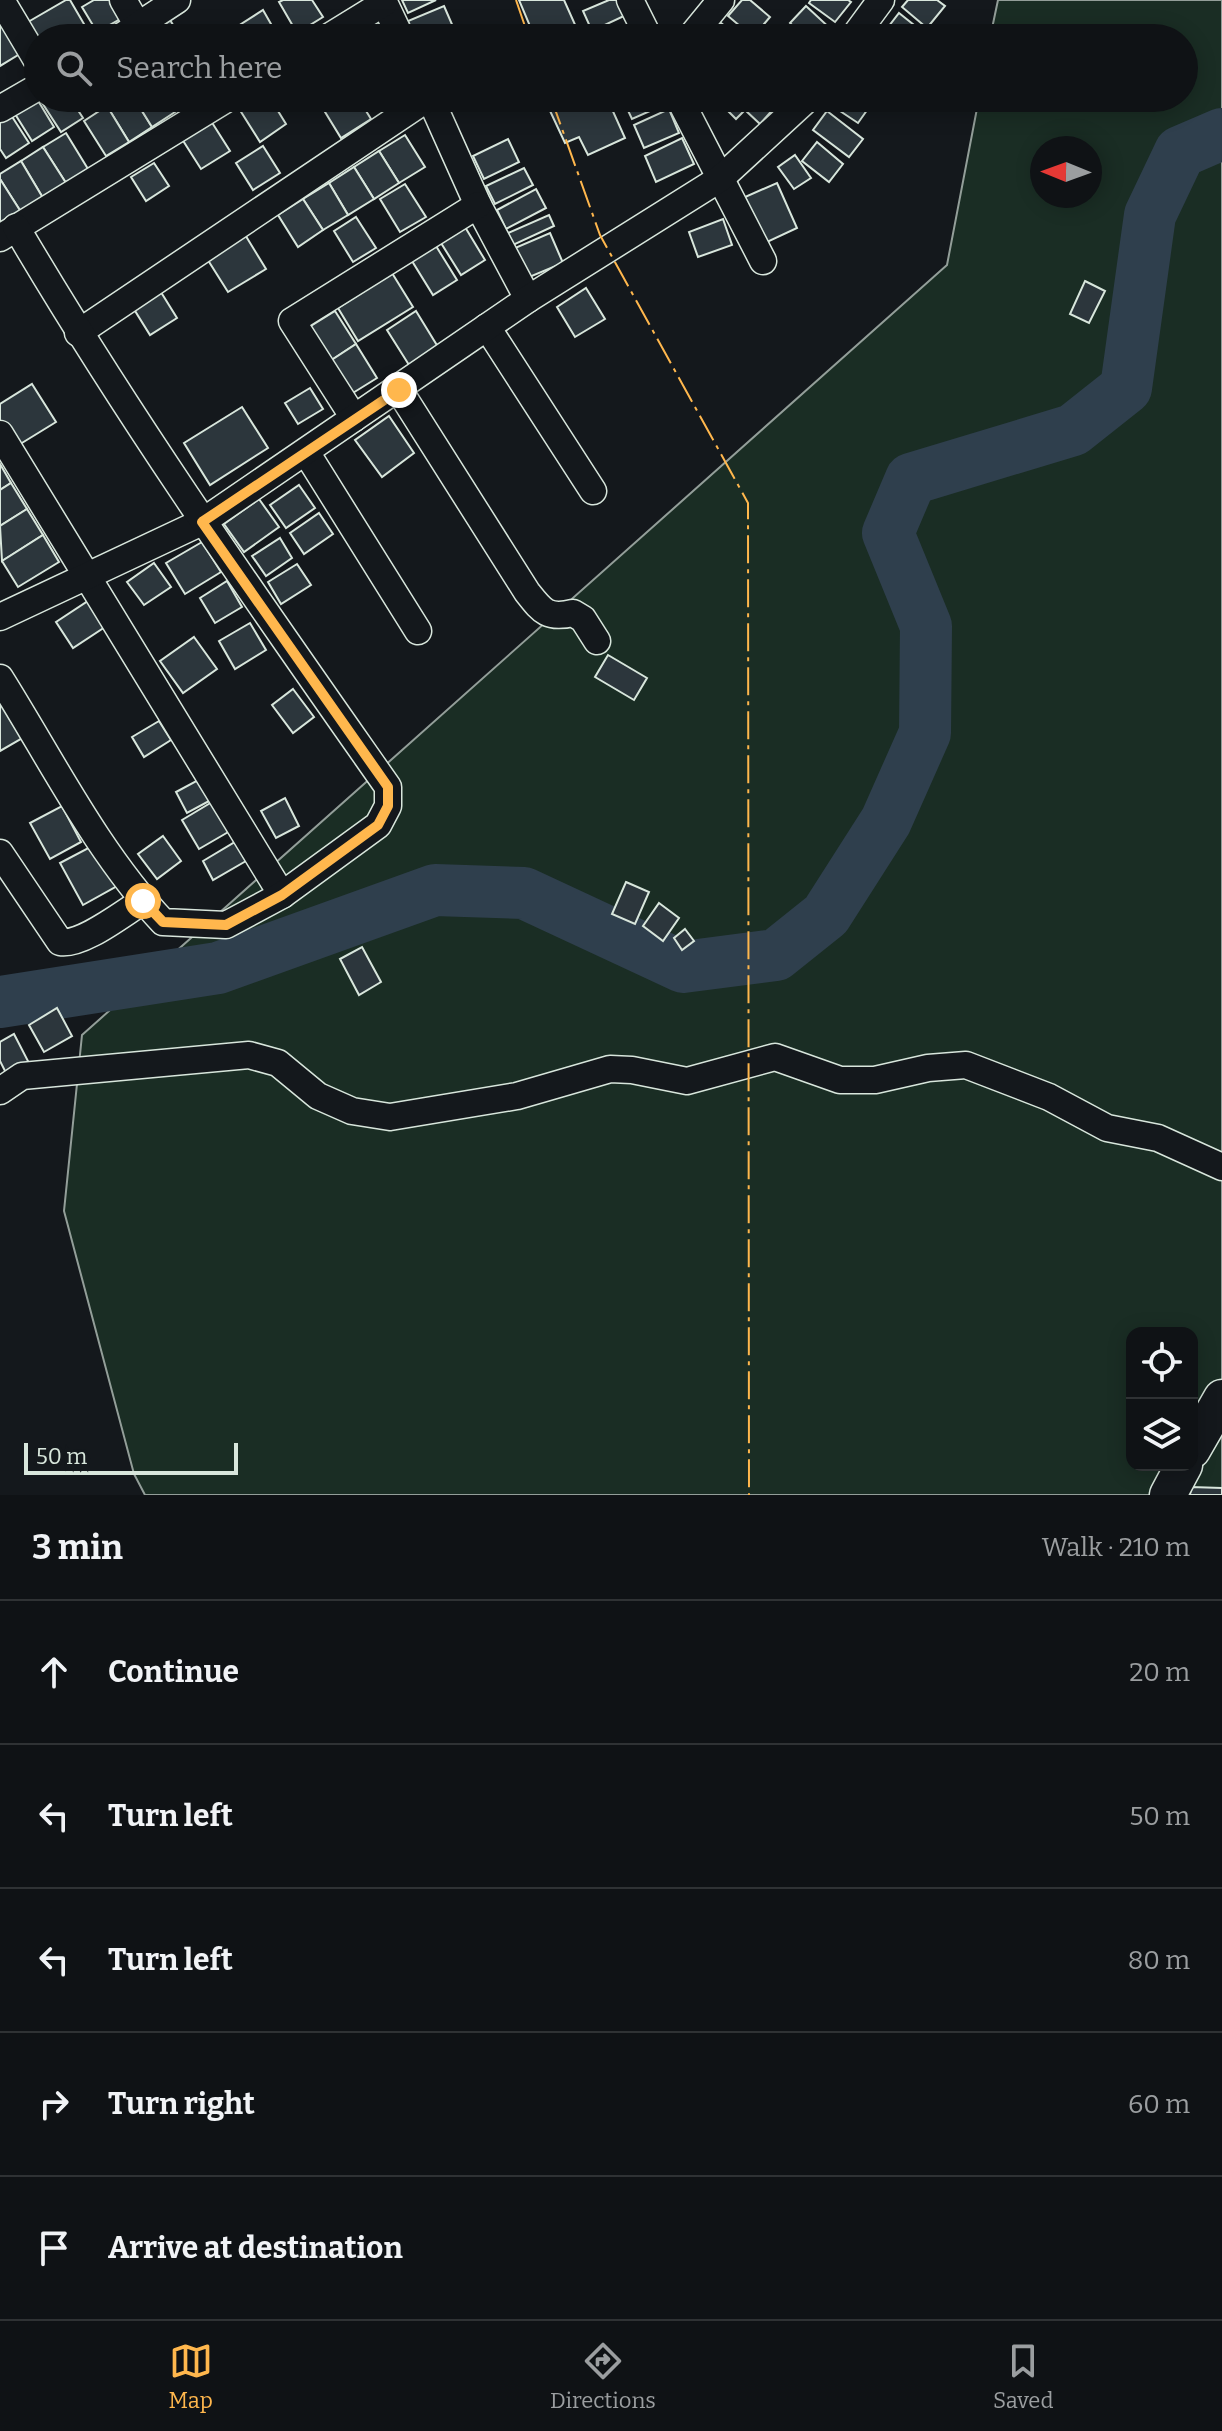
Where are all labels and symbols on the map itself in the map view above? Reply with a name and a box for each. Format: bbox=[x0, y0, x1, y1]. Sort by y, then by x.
north arrow bbox=[1030, 136, 1102, 208]
route end bbox=[381, 372, 417, 408]
route start bbox=[125, 883, 161, 919]
scale bar bbox=[24, 1439, 238, 1475]

